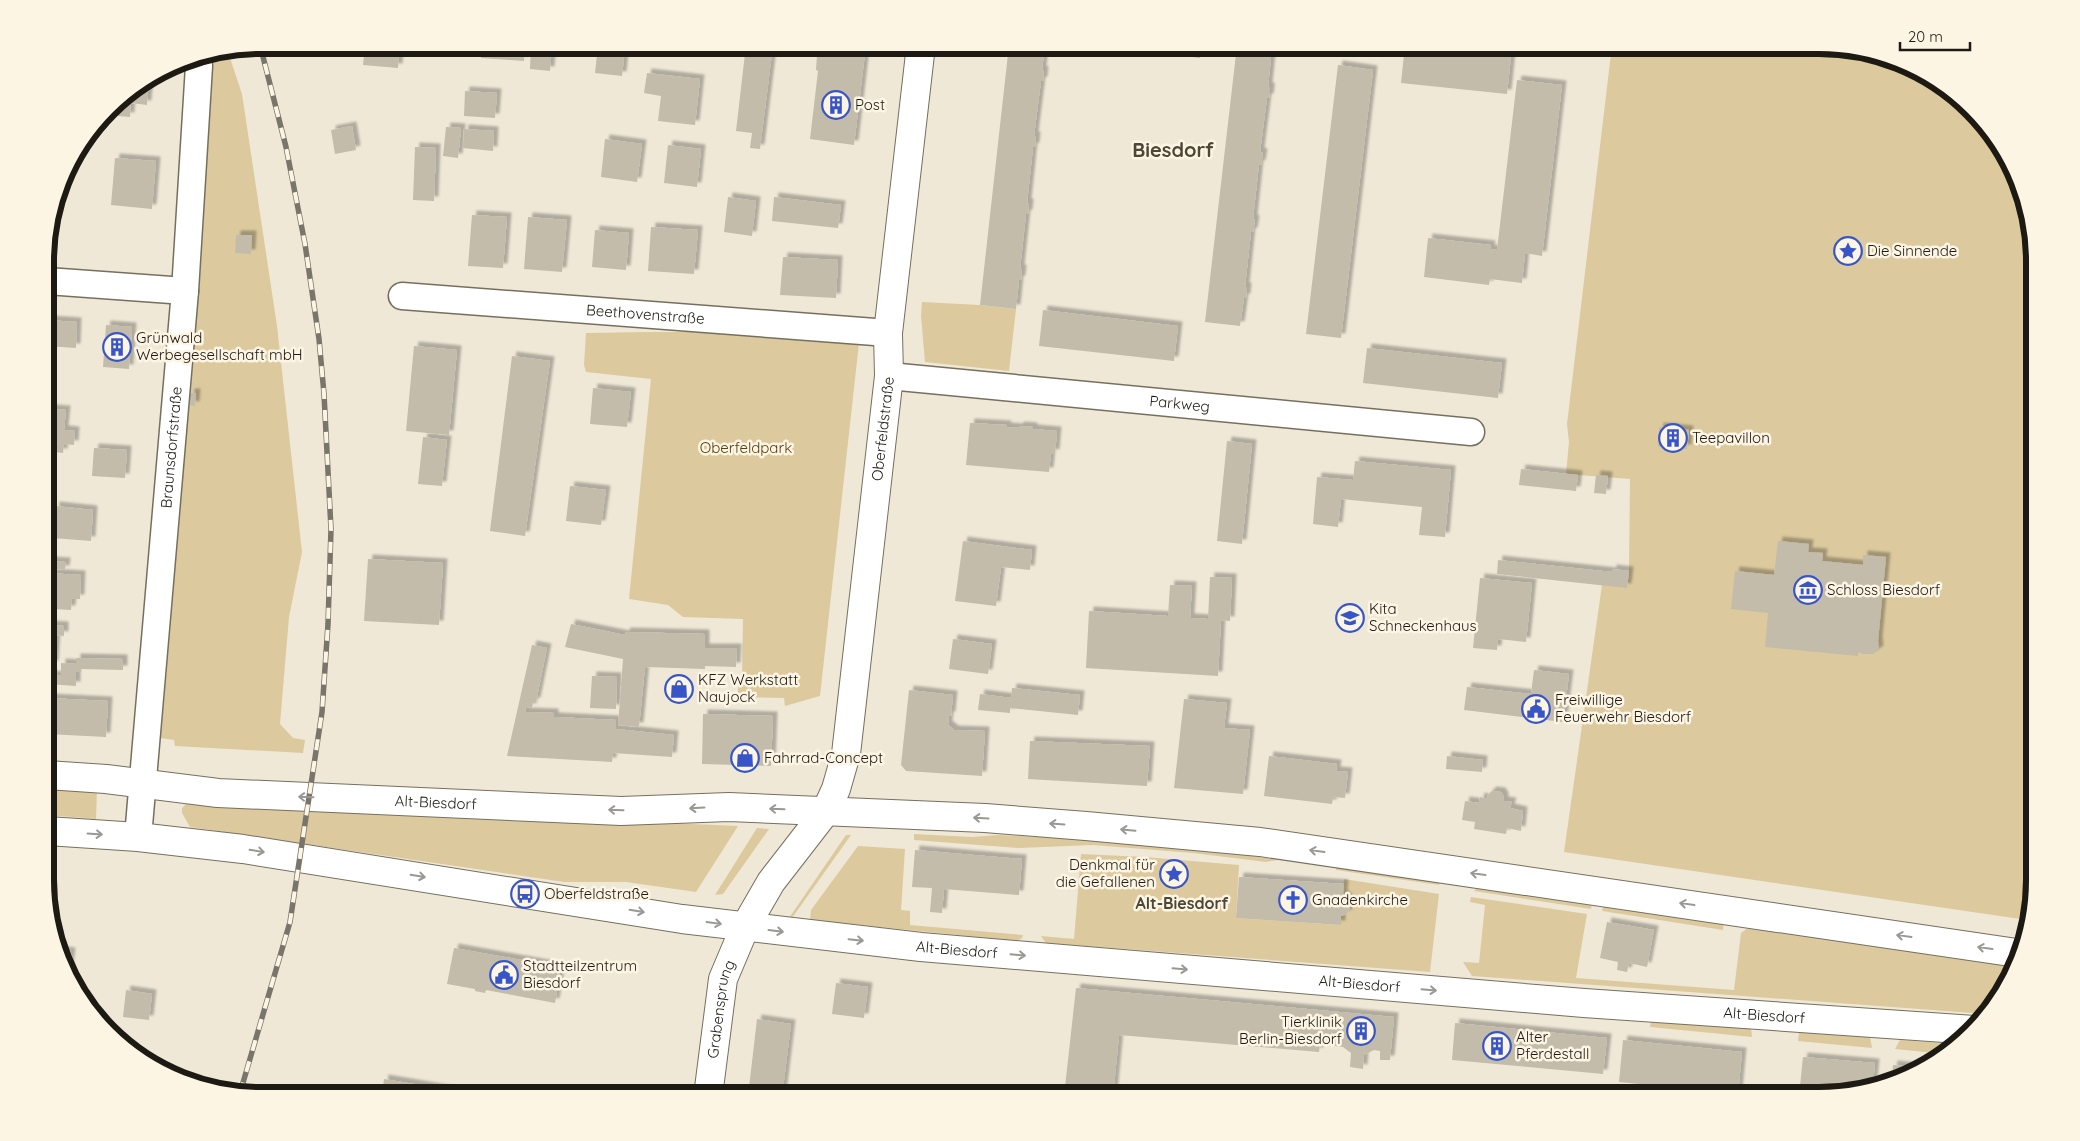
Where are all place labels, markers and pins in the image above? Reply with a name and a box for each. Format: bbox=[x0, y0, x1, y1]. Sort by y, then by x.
building icon: Post bbox=[821, 90, 851, 120]
place label: Post bbox=[855, 95, 885, 114]
place icon: Die Sinnende bbox=[1833, 236, 1863, 266]
place label: Die Sinnende bbox=[1867, 241, 1957, 260]
place label: Grünwald Werbegesellschaft mbH bbox=[136, 328, 303, 364]
building icon: Grünwald Werbegesellschaft mbH bbox=[102, 332, 132, 362]
building icon: Teepavillon bbox=[1658, 423, 1688, 453]
place label: Teepavillon bbox=[1692, 428, 1770, 447]
museum icon: Schloss Biesdorf bbox=[1793, 575, 1823, 605]
place label: Schloss Biesdorf bbox=[1827, 580, 1941, 599]
place label: Kita Schneckenhaus bbox=[1369, 599, 1477, 635]
school or university icon: Kita Schneckenhaus bbox=[1335, 603, 1365, 633]
place label: KFZ Werkstatt Naujock bbox=[698, 670, 798, 706]
shop icon: KFZ Werkstatt Naujock bbox=[664, 674, 694, 704]
place label: Freiwillige Feuerwehr Biesdorf bbox=[1555, 690, 1692, 726]
public building icon: Freiwillige Feuerwehr Biesdorf bbox=[1521, 694, 1551, 724]
shop icon: Fahrrad-Concept bbox=[730, 743, 760, 773]
place label: Fahrrad-Concept bbox=[764, 748, 883, 767]
place label: Denkmal für die Gefallenen bbox=[1056, 855, 1155, 891]
place icon: Denkmal für die Gefallenen bbox=[1159, 859, 1189, 889]
bus stop icon: Oberfeldstraße bbox=[510, 879, 540, 909]
place label: Oberfeldstraße bbox=[544, 884, 649, 903]
church icon: Gnadenkirche bbox=[1278, 885, 1308, 915]
place label: Gnadenkirche bbox=[1312, 890, 1408, 909]
place label: Stadtteilzentrum Biesdorf bbox=[523, 956, 637, 992]
public building icon: Stadtteilzentrum Biesdorf bbox=[489, 960, 519, 990]
place label: Tierklinik Berlin-Biesdorf bbox=[1239, 1012, 1343, 1048]
building icon: Tierklinik Berlin-Biesdorf bbox=[1346, 1016, 1376, 1046]
place label: Alter Pferdestall bbox=[1516, 1027, 1590, 1063]
building icon: Alter Pferdestall bbox=[1482, 1031, 1512, 1061]

